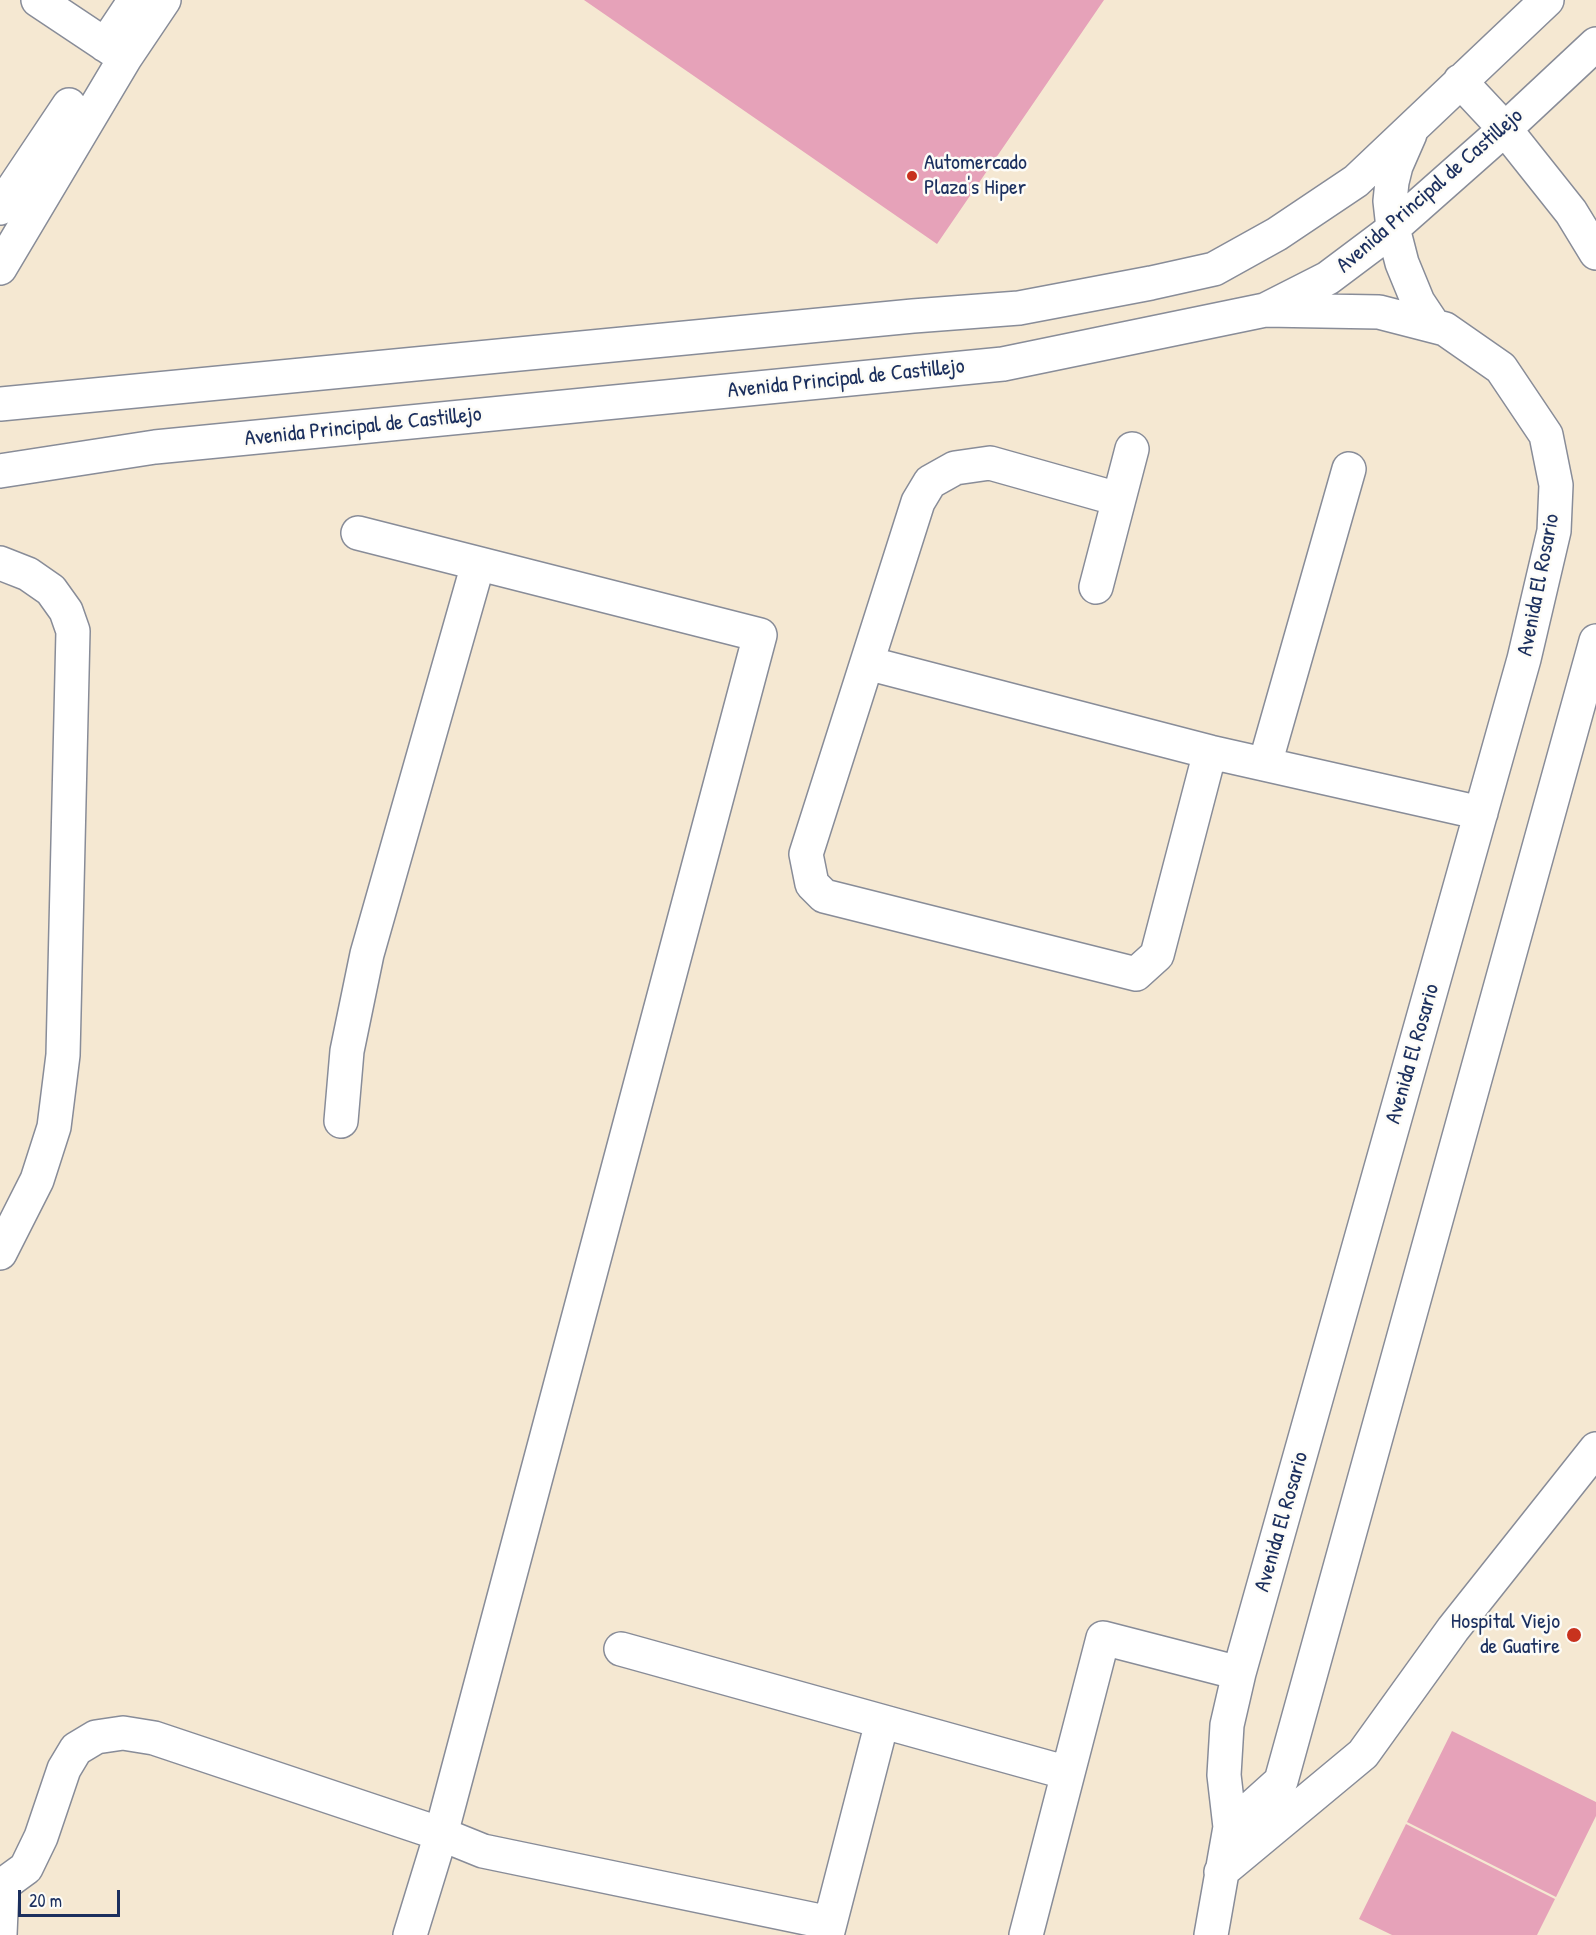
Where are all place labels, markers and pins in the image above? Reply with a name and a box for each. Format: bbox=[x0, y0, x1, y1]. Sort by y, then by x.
place label: Automercado Plaza's Hiper bbox=[924, 150, 1027, 202]
marker: Automercado Plaza's Hiper bbox=[905, 169, 919, 183]
place label: Hospital Viejo de Guatire bbox=[1451, 1609, 1560, 1660]
marker: Hospital Viejo de Guatire bbox=[1565, 1626, 1583, 1644]

